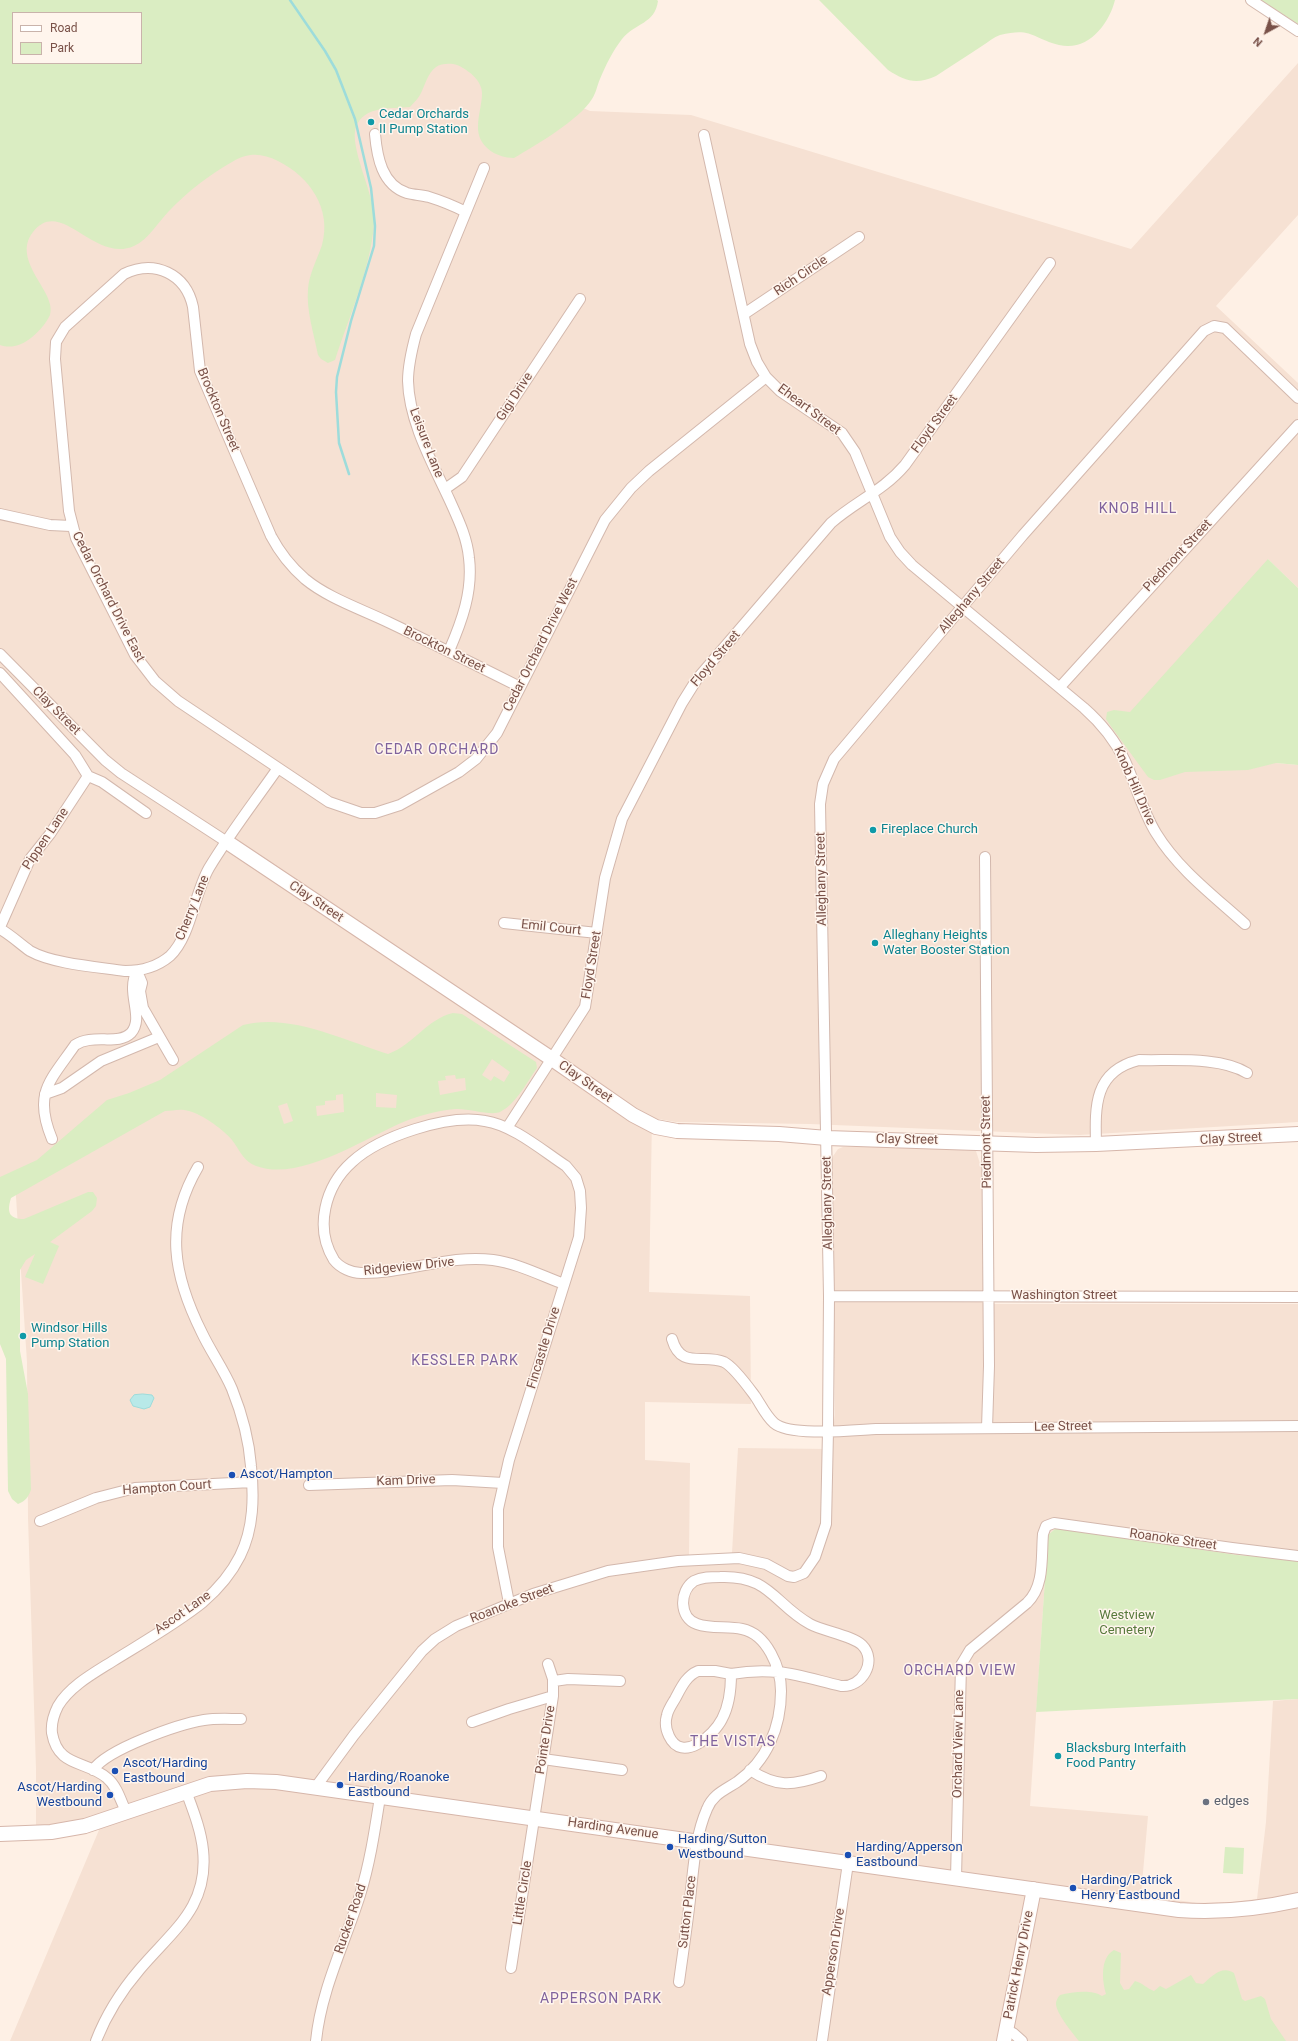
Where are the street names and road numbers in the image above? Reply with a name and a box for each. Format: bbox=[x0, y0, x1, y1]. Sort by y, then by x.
street label: Rich Circle bbox=[771, 252, 831, 300]
street label: Brockton Street bbox=[193, 366, 243, 454]
street label: Gigi Drive bbox=[494, 370, 536, 424]
street label: Eheart Street bbox=[774, 381, 844, 439]
street label: Floyd Street bbox=[909, 392, 961, 456]
street label: Leisure Lane bbox=[406, 406, 446, 480]
street label: Piedmont Street bbox=[1140, 517, 1216, 595]
street label: Cedar Orchard Drive East bbox=[68, 529, 148, 665]
street label: Alleghany Street bbox=[936, 555, 1008, 637]
street label: Cedar Orchard Drive West bbox=[500, 575, 582, 715]
street label: Brockton Street bbox=[400, 623, 488, 677]
street label: Floyd Street bbox=[688, 628, 744, 690]
street label: Clay Street bbox=[28, 683, 84, 739]
street label: Knob Hill Drive bbox=[1110, 744, 1158, 828]
street label: Pippen Lane bbox=[20, 805, 72, 873]
street label: Alleghany Street bbox=[813, 832, 831, 926]
street label: Cherry Lane bbox=[173, 873, 213, 943]
street label: Clay Street bbox=[286, 878, 346, 926]
street label: Emil Court bbox=[520, 917, 582, 939]
street label: Floyd Street bbox=[579, 930, 605, 1000]
street label: Clay Street bbox=[555, 1058, 615, 1106]
street label: Piedmont Street bbox=[978, 1095, 996, 1189]
street label: Clay Street bbox=[1199, 1130, 1263, 1148]
street label: Clay Street bbox=[876, 1132, 938, 1148]
street label: Alleghany Street bbox=[819, 1156, 837, 1250]
street label: Ridgeview Drive bbox=[363, 1254, 455, 1280]
street label: Washington Street bbox=[1011, 1288, 1117, 1304]
street label: Fincastle Drive bbox=[524, 1305, 564, 1391]
street label: Lee Street bbox=[1034, 1419, 1092, 1435]
street label: Kam Drive bbox=[376, 1472, 436, 1490]
street label: Hampton Court bbox=[122, 1477, 212, 1499]
street label: Roanoke Street bbox=[1128, 1526, 1218, 1554]
street label: Roanoke Street bbox=[468, 1581, 556, 1627]
street label: Ascot Lane bbox=[152, 1588, 214, 1638]
street label: Orchard View Lane bbox=[950, 1690, 968, 1798]
street label: Pointe Drive bbox=[533, 1704, 559, 1776]
street label: Harding Avenue bbox=[567, 1815, 659, 1843]
street label: Little Circle bbox=[510, 1860, 536, 1926]
street label: Sutton Place bbox=[676, 1875, 700, 1949]
street label: Rucker Road bbox=[332, 1882, 370, 1956]
street label: Apperson Drive bbox=[819, 1907, 849, 1997]
street label: Patrick Henry Drive bbox=[1001, 1909, 1037, 2021]

